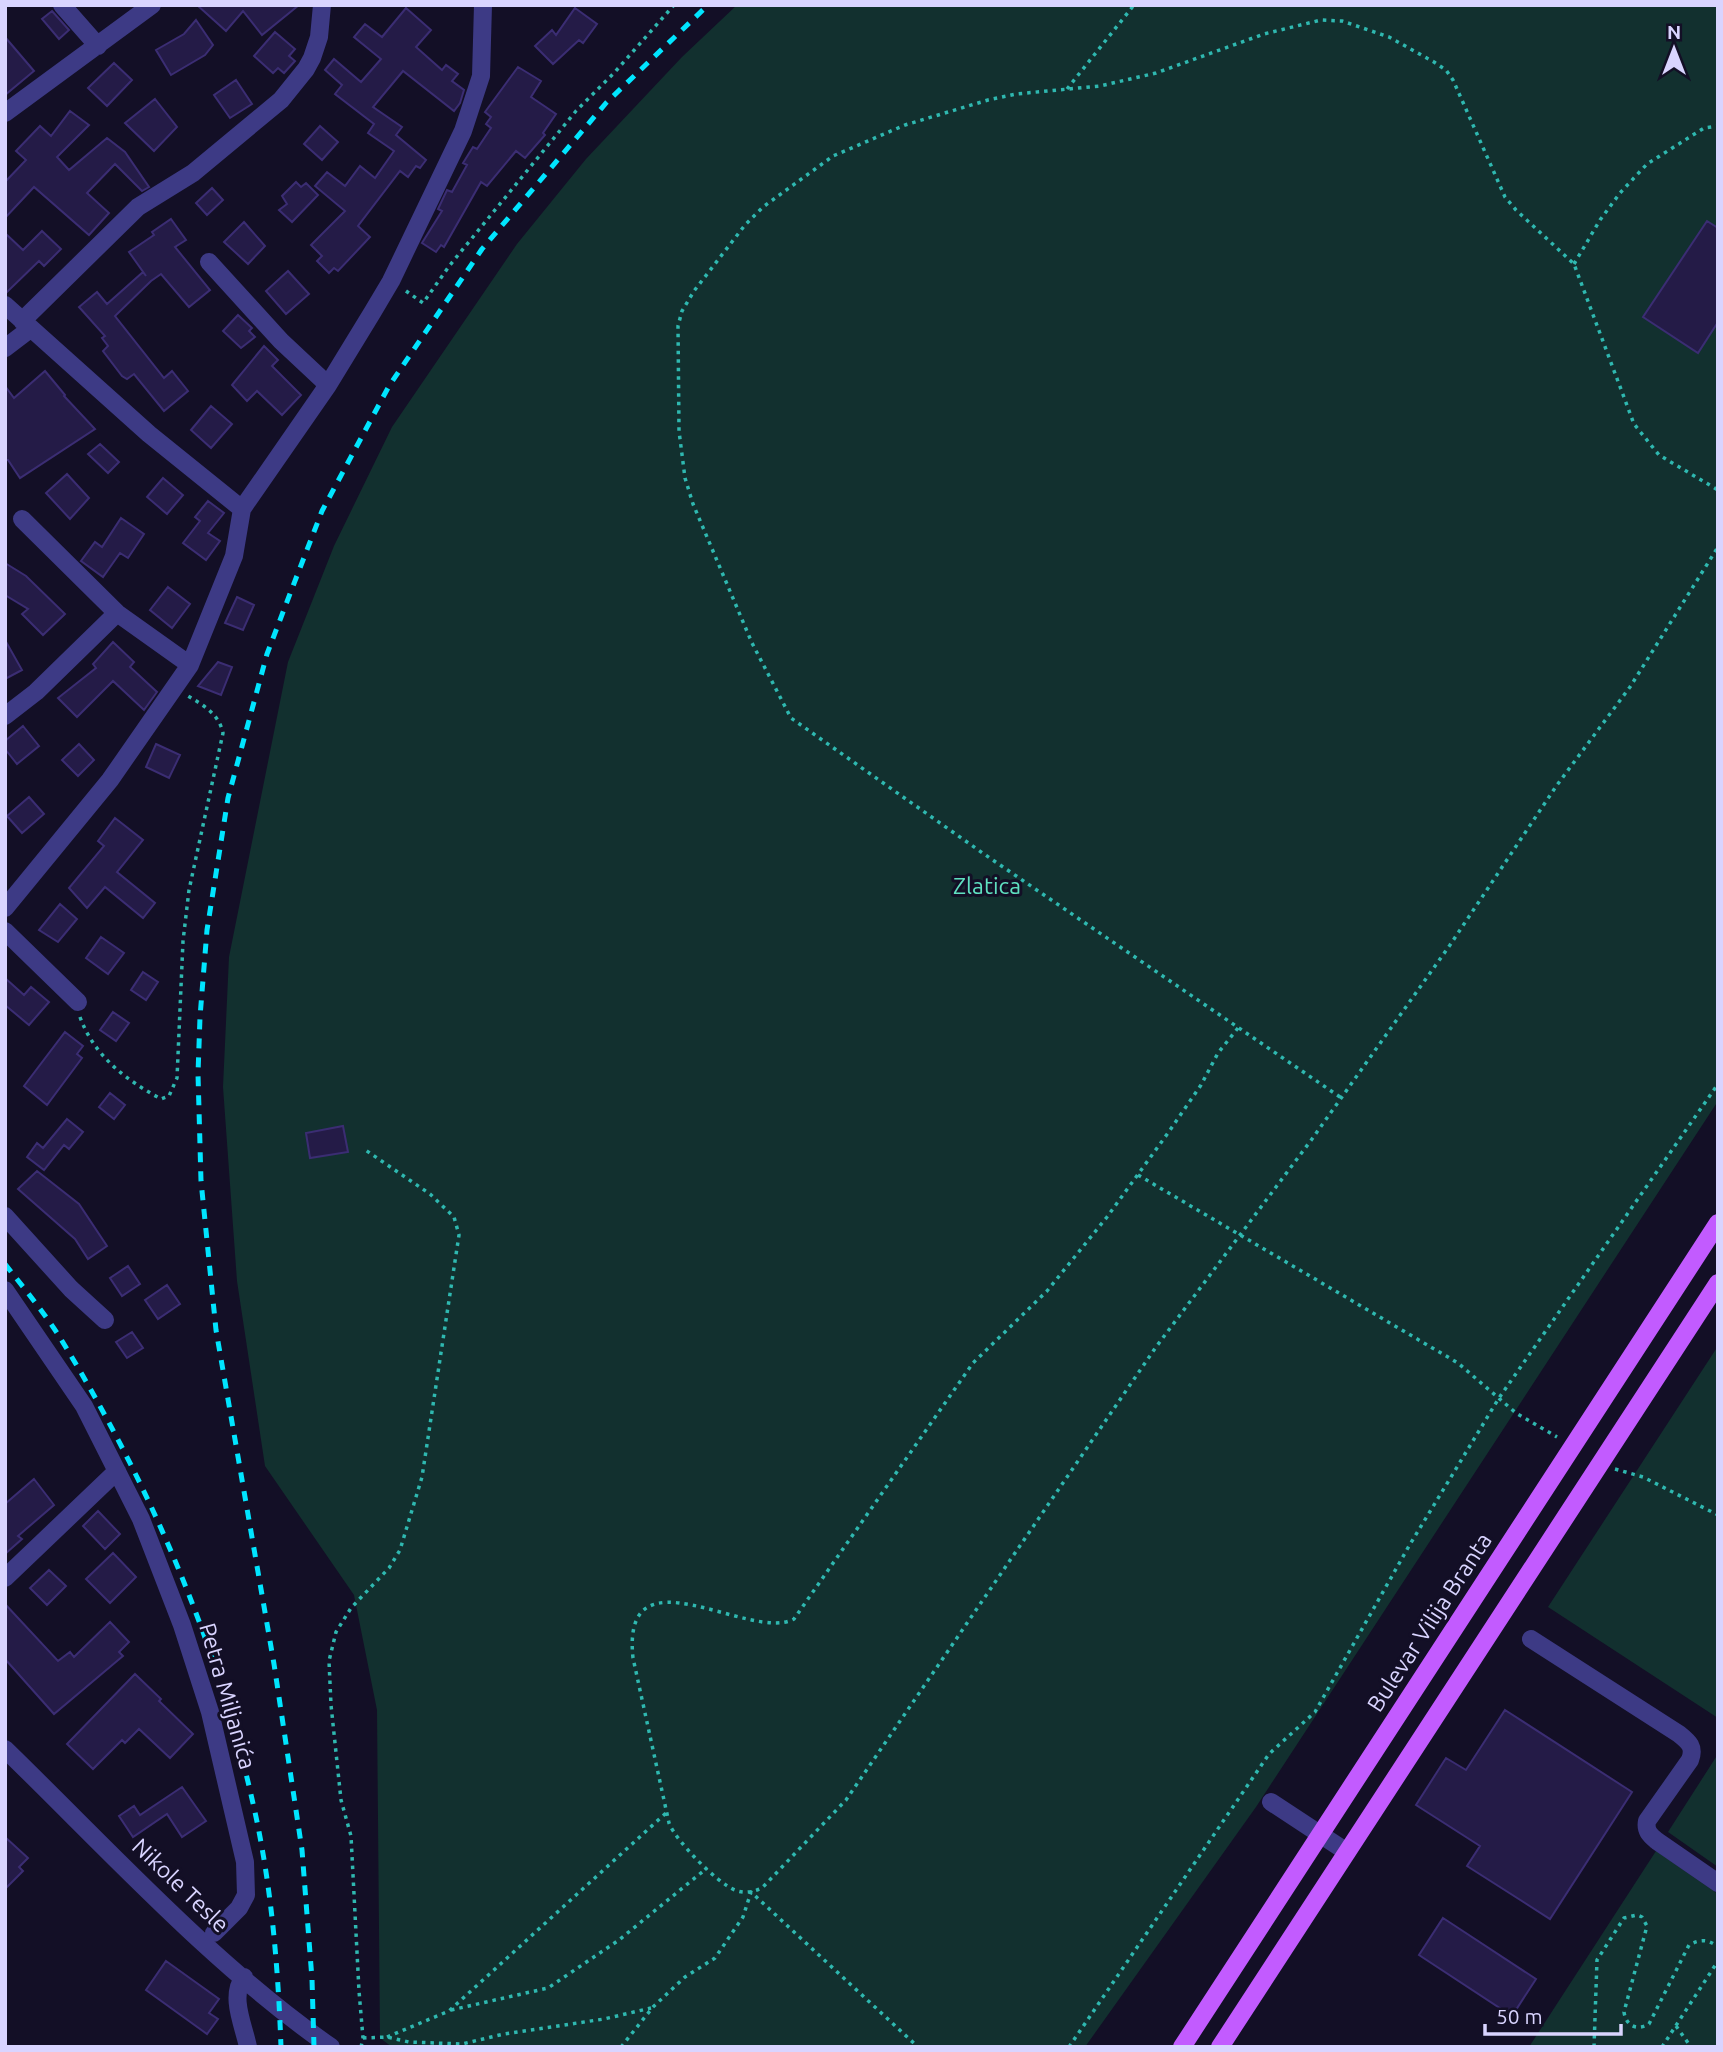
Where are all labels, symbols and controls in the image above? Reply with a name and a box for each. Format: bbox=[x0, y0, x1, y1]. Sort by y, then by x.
north arrow bbox=[1639, 14, 1709, 84]
text: N bbox=[1667, 21, 1681, 43]
park label: Zlatica bbox=[953, 873, 1021, 898]
street label: Bulevar Vilija Branta bbox=[1362, 1528, 1496, 1716]
street label: Petra Miljanića bbox=[195, 1620, 261, 1772]
street label: Nikole Tesle bbox=[128, 1833, 234, 1937]
scale bar bbox=[1485, 1993, 1622, 2037]
text: 50 m bbox=[1496, 2004, 1543, 2028]

